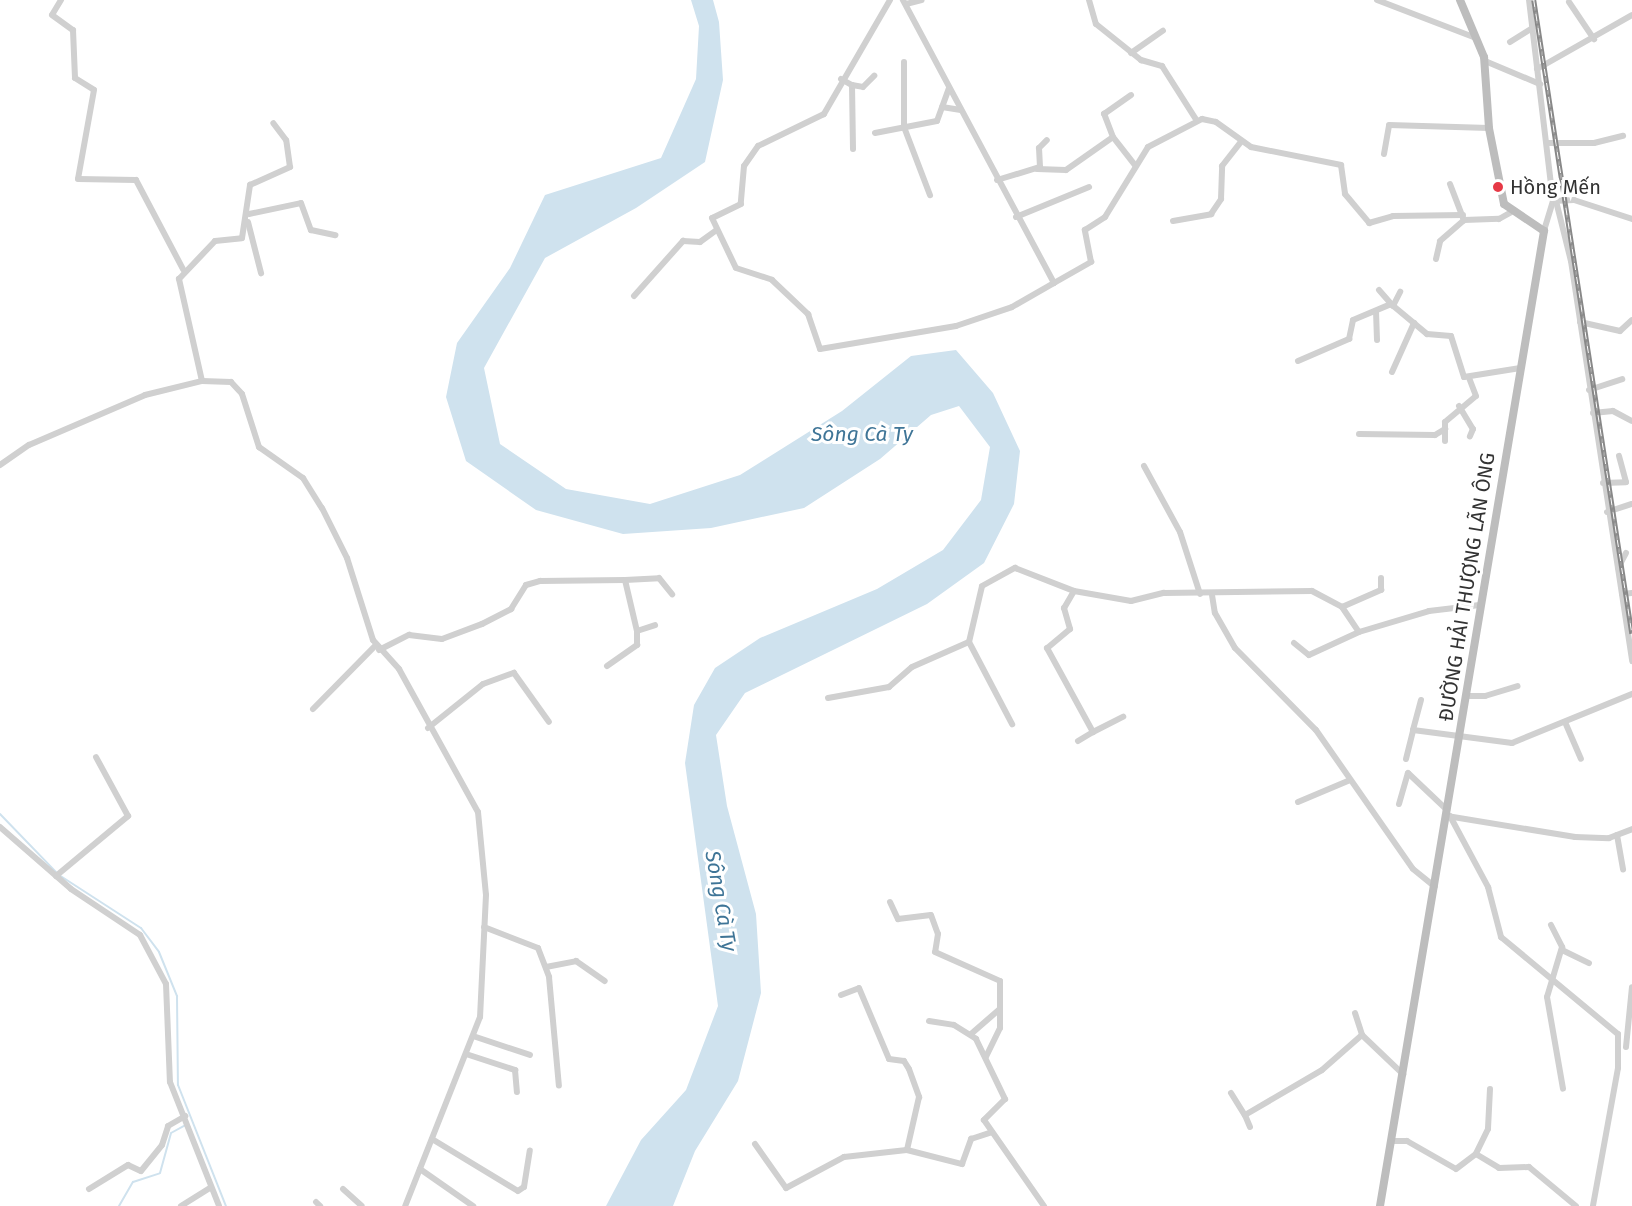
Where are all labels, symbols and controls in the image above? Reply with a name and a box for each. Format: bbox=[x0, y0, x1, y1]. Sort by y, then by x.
place label: Hồng Mến bbox=[1510, 175, 1601, 199]
marker: Hồng Mến bbox=[1491, 180, 1505, 194]
water label: Sông Cà Ty bbox=[811, 421, 913, 447]
street label: ĐƯỜNG HẢI THƯỢNG LÃN ÔNG bbox=[1434, 451, 1500, 723]
water label: Sông Cà Ty bbox=[700, 849, 742, 953]

